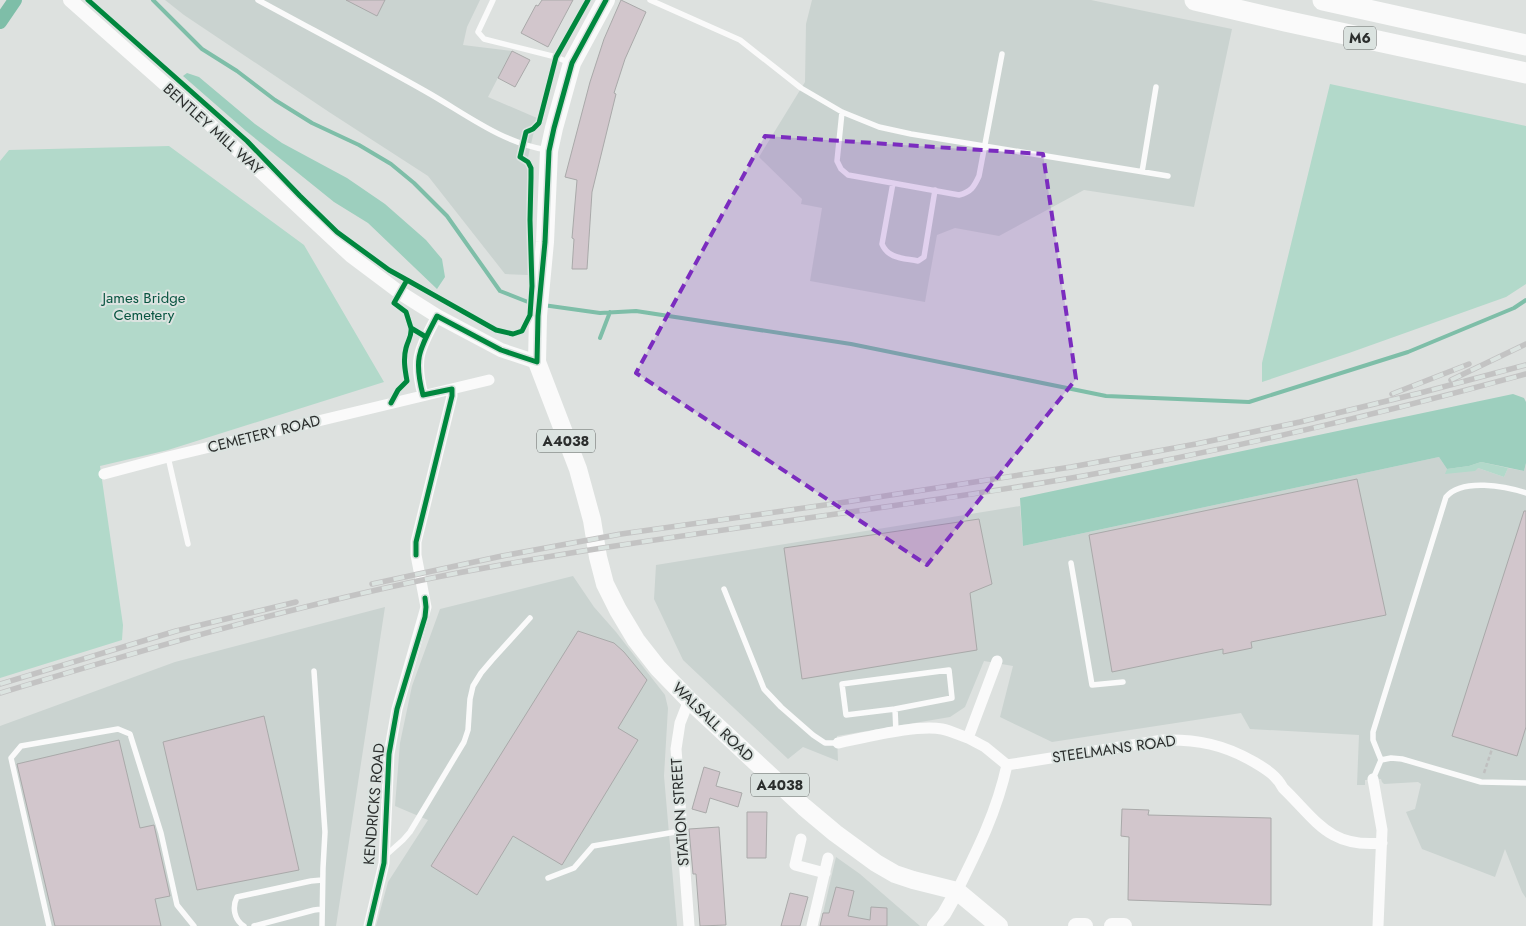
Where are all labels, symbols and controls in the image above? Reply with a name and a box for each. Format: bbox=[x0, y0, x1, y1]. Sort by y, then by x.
road number: M6 bbox=[1344, 26, 1376, 49]
street label: BENTLEY MILL WAY bbox=[158, 78, 268, 180]
park label: James Bridge Cemetery bbox=[100, 287, 186, 326]
street label: CEMETERY ROAD bbox=[205, 409, 323, 459]
road number: A4038 bbox=[537, 430, 595, 452]
street label: WALSALL ROAD bbox=[667, 677, 759, 767]
street label: STEELMANS ROAD bbox=[1051, 729, 1177, 769]
street label: KENDRICKS ROAD bbox=[358, 742, 390, 866]
street label: STATION STREET bbox=[665, 757, 695, 867]
road number: A4038 bbox=[751, 774, 809, 796]

